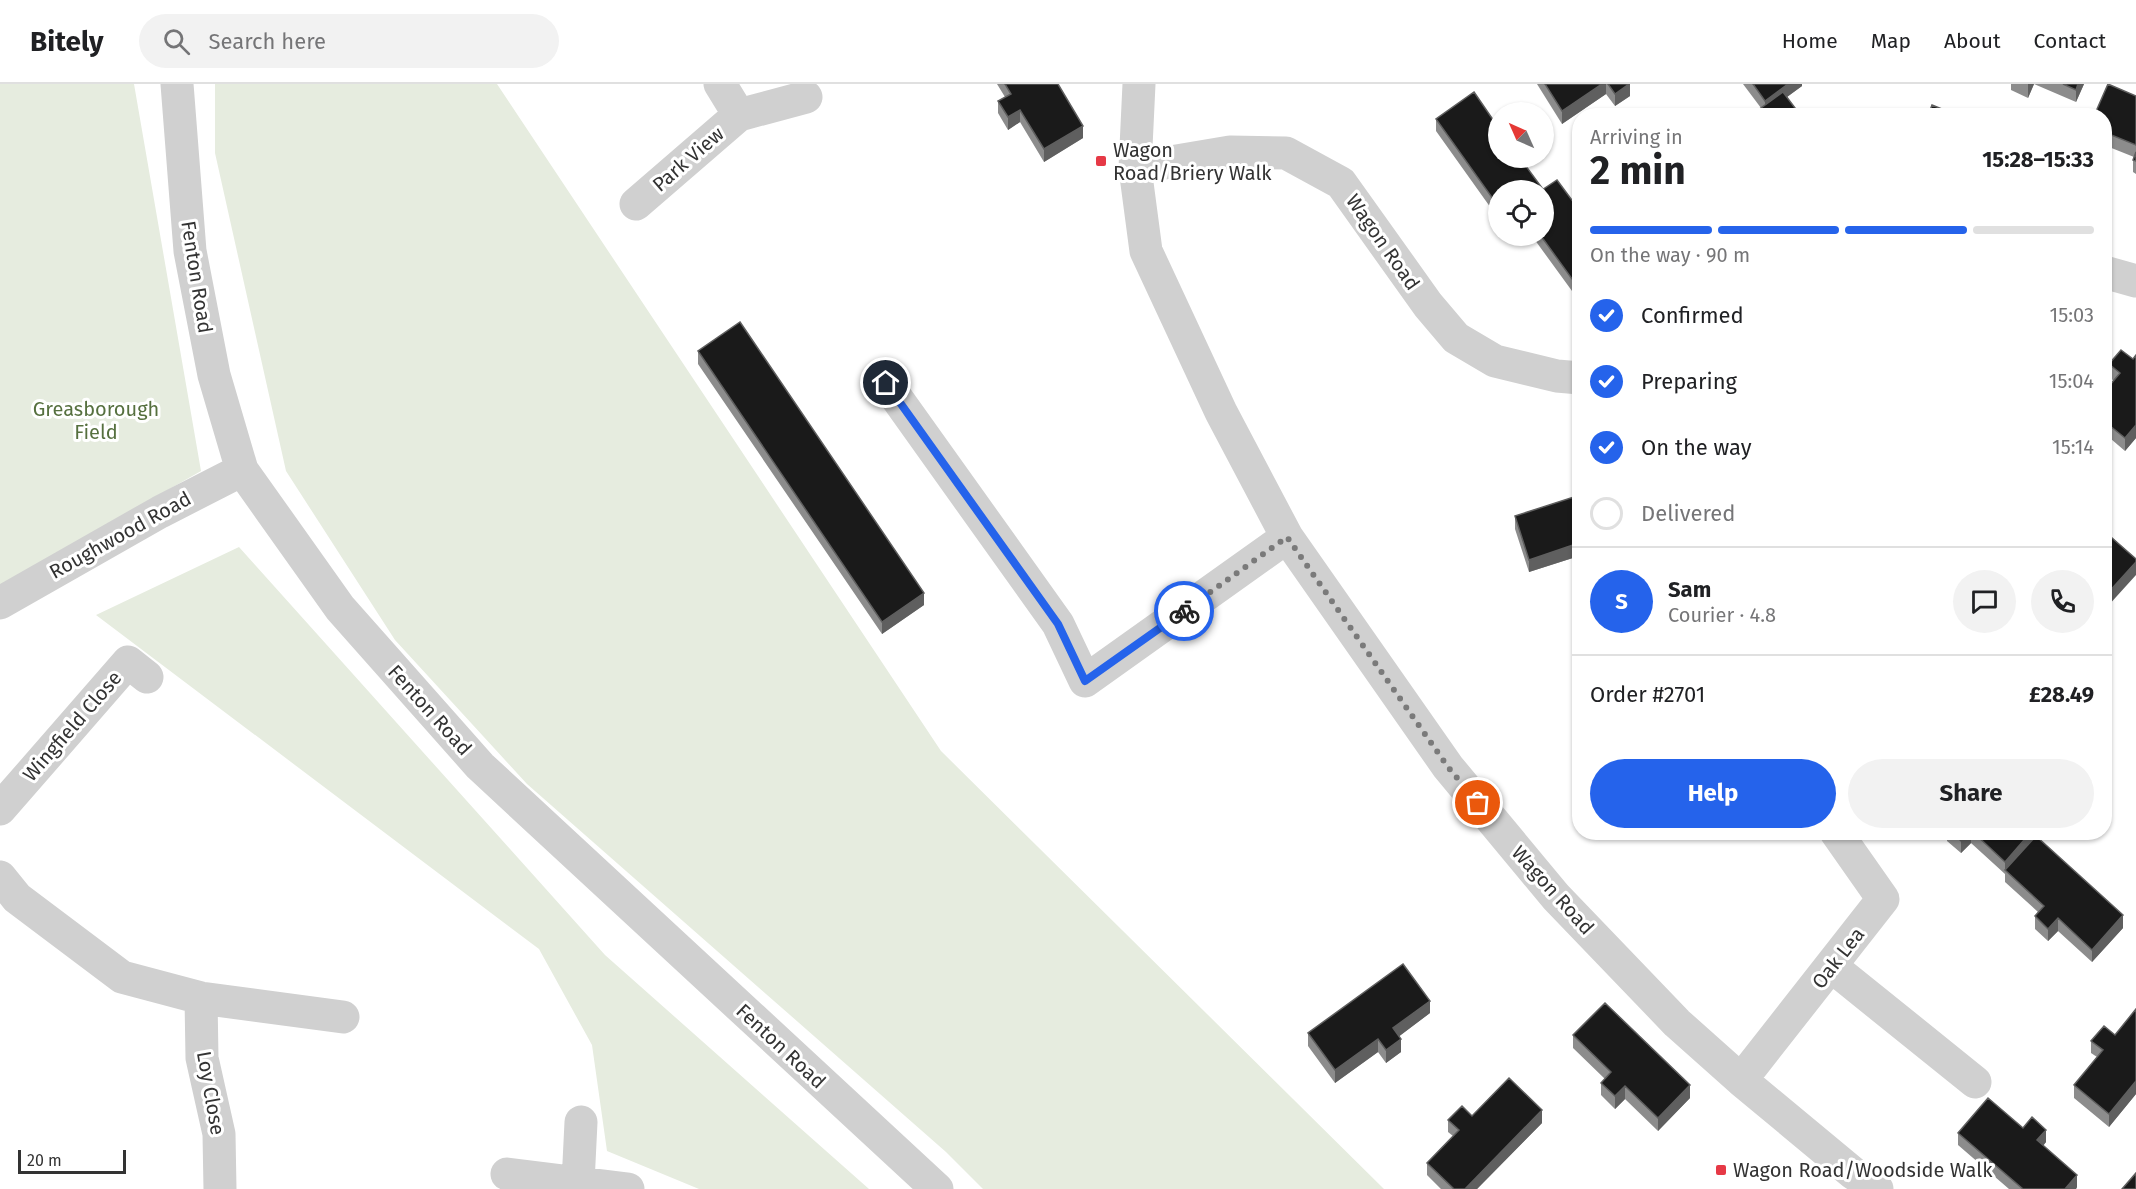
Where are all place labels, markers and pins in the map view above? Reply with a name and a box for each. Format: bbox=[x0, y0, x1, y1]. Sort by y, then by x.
place label: Wagon Road/Briery Walk bbox=[1113, 138, 1272, 185]
marker: Wagon Road/Briery Walk bbox=[1094, 154, 1108, 168]
pin bbox=[860, 357, 911, 408]
pin bbox=[1452, 777, 1503, 828]
place label: Wagon Road/Woodside Walk bbox=[1733, 1158, 1993, 1182]
marker: Wagon Road/Woodside Walk bbox=[1714, 1163, 1728, 1177]

